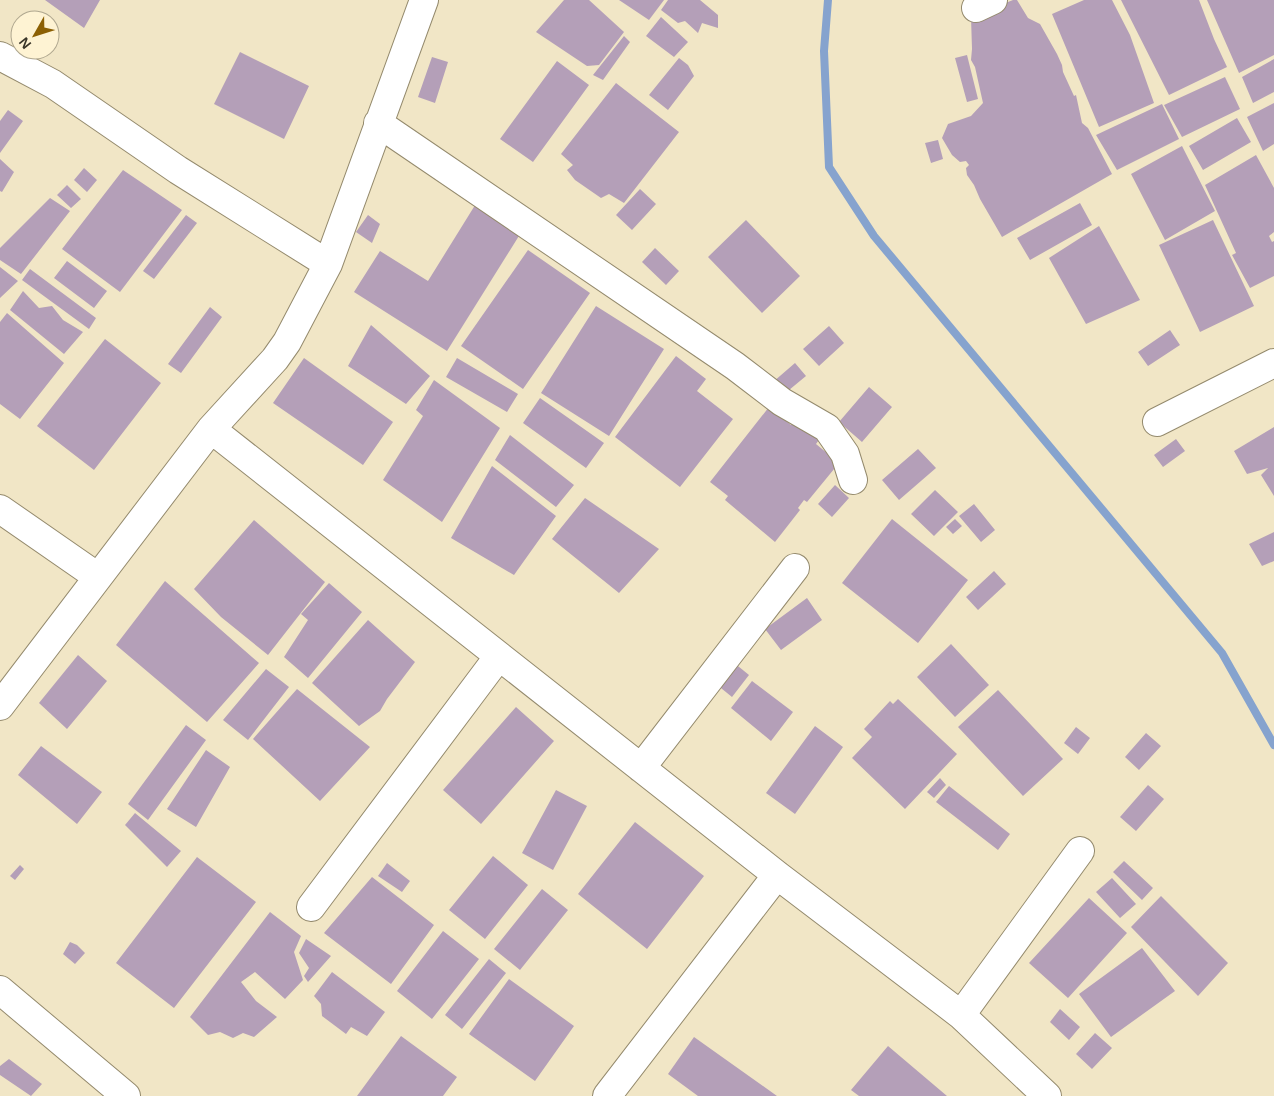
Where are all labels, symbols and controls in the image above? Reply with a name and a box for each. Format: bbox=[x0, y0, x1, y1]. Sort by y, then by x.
north arrow bbox=[10, 10, 60, 60]
text: N bbox=[15, 34, 34, 52]

